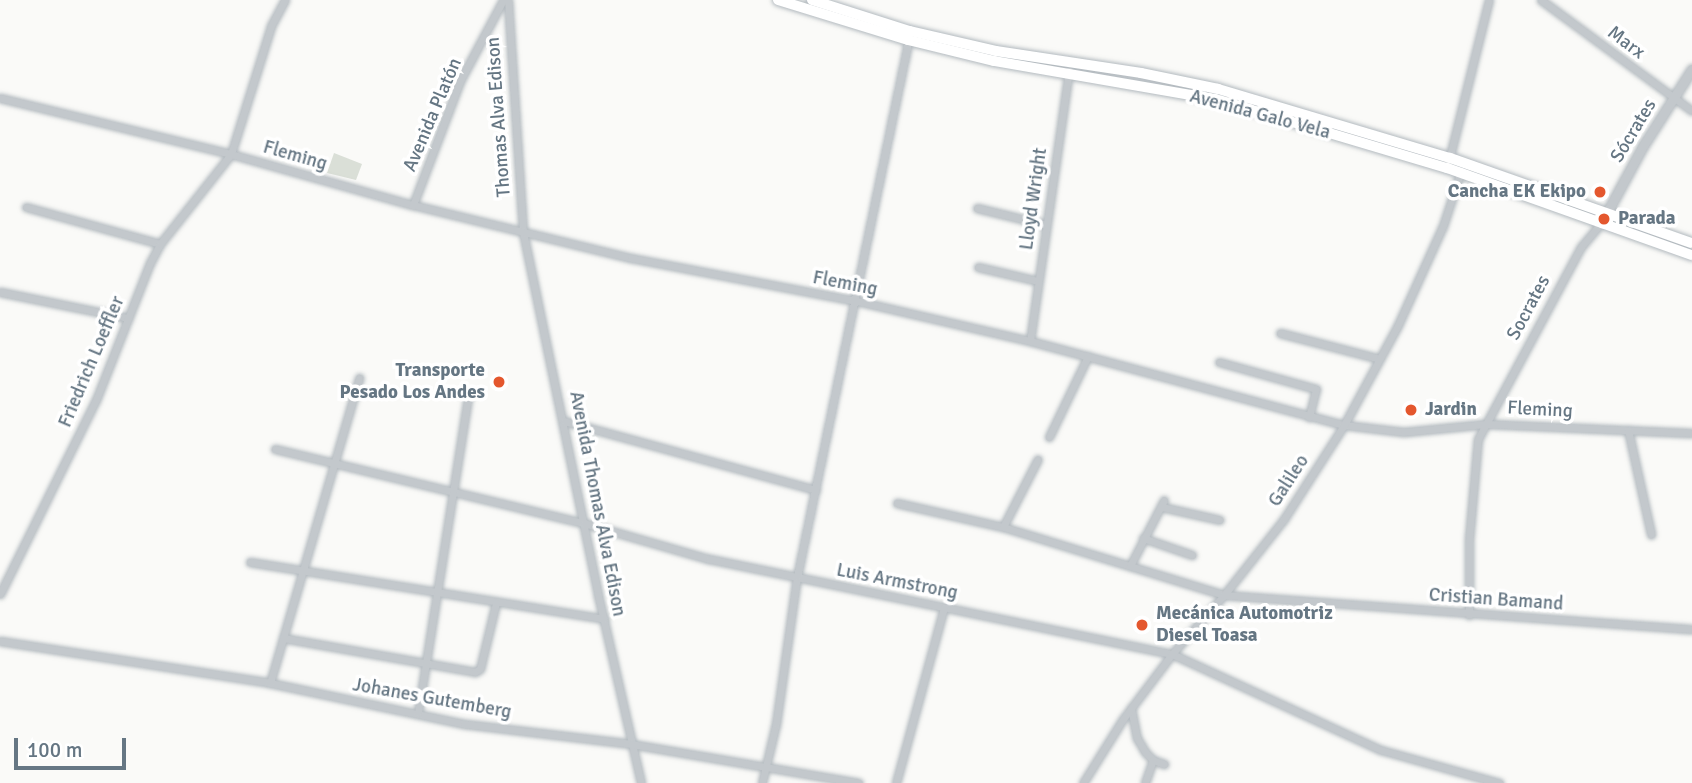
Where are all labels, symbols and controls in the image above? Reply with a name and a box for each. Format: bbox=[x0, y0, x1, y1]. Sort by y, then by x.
street label: Marx bbox=[1603, 22, 1649, 64]
street label: Thomas Alva Edison bbox=[482, 36, 516, 198]
street label: Avenida Platón bbox=[399, 55, 467, 175]
street label: Avenida Galo Vela bbox=[1187, 85, 1333, 145]
street label: Sócrates bbox=[1606, 95, 1662, 167]
street label: Fleming bbox=[260, 136, 330, 176]
street label: Lloyd Wright bbox=[1016, 146, 1052, 252]
place label: Cancha EK Ekipo bbox=[1448, 181, 1586, 203]
marker: Cancha EK Ekipo bbox=[1592, 184, 1608, 200]
place label: Parada bbox=[1618, 208, 1676, 230]
marker: Parada bbox=[1596, 211, 1612, 227]
street label: Fleming bbox=[811, 267, 879, 301]
street label: Socrates bbox=[1503, 272, 1555, 344]
street label: Friedrich Loeffler bbox=[54, 293, 130, 431]
place label: Transporte Pesado Los Andes bbox=[340, 360, 485, 404]
marker: Transporte Pesado Los Andes bbox=[491, 374, 507, 390]
street label: Avenida Thomas Alva Edison bbox=[564, 389, 630, 619]
street label: Fleming bbox=[1507, 397, 1573, 423]
place label: Jardin bbox=[1425, 399, 1477, 421]
marker: Jardin bbox=[1403, 402, 1419, 418]
street label: Galileo bbox=[1264, 451, 1314, 511]
street label: Luis Armstrong bbox=[834, 559, 960, 605]
street label: Cristian Bamand bbox=[1428, 584, 1564, 616]
place label: Mecánica Automotriz Diesel Toasa bbox=[1156, 603, 1333, 647]
marker: Mecánica Automotriz Diesel Toasa bbox=[1134, 617, 1150, 633]
street label: Johanes Gutemberg bbox=[351, 674, 513, 724]
scale bar bbox=[18, 724, 130, 768]
text: 100 m bbox=[27, 737, 82, 763]

